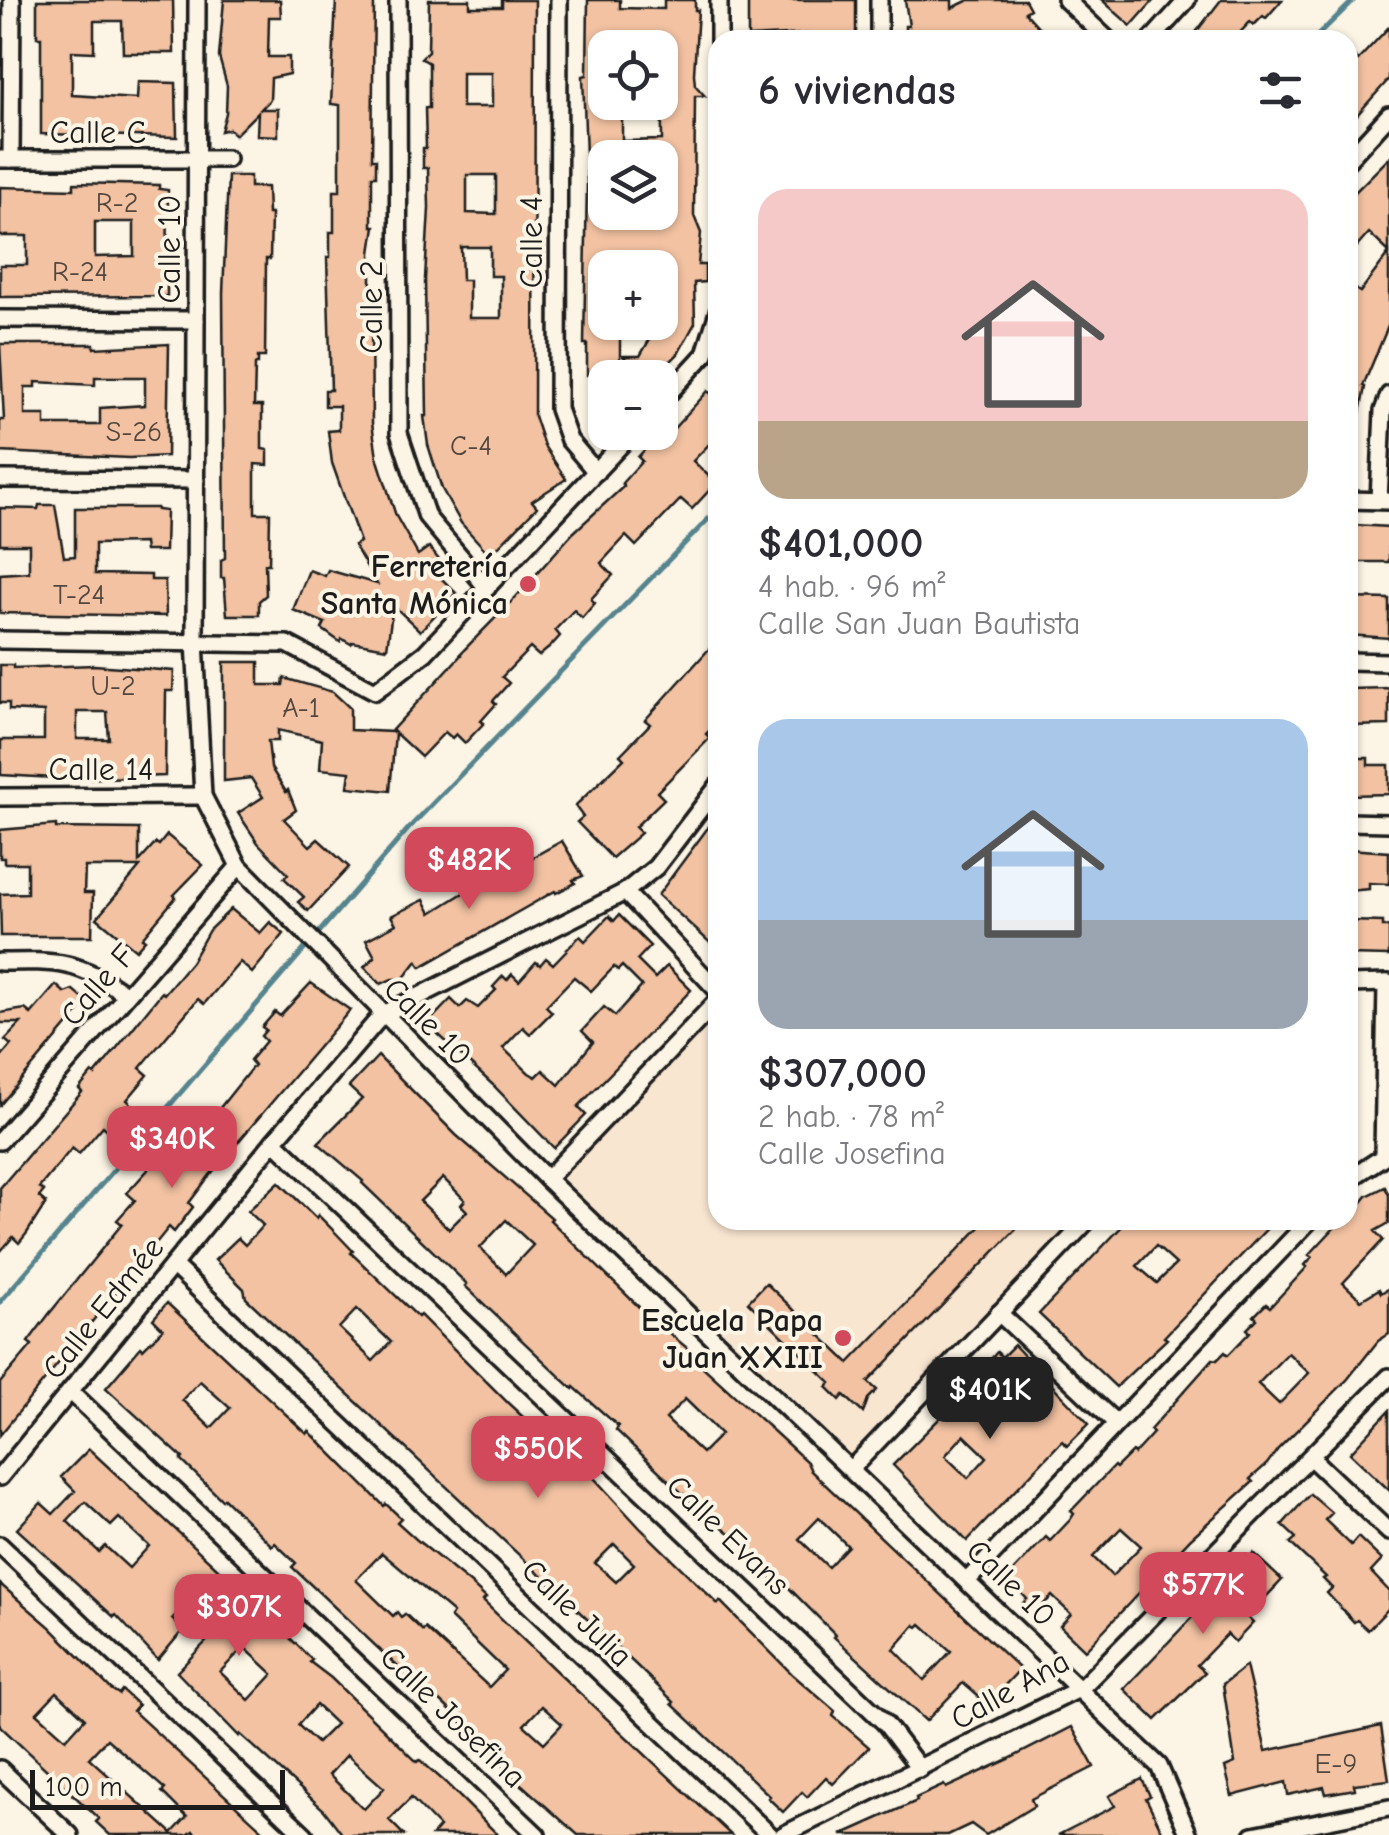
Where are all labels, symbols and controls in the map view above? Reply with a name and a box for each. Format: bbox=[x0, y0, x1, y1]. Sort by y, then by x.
map controls bbox=[588, 30, 678, 450]
button: locate bbox=[588, 30, 678, 120]
icon: filters bbox=[1253, 63, 1308, 118]
text: 6 viviendas bbox=[758, 66, 956, 115]
street label: Calle C bbox=[50, 114, 146, 151]
button: layers bbox=[588, 140, 678, 230]
house number: R-2 bbox=[96, 187, 138, 219]
street label: Calle 10 bbox=[151, 194, 188, 304]
street label: Calle 4 bbox=[513, 196, 550, 288]
button: + bbox=[588, 250, 678, 340]
icon: home bbox=[943, 254, 1123, 434]
house number: R-24 bbox=[52, 256, 108, 288]
street label: Calle 2 bbox=[353, 260, 390, 354]
button: − bbox=[588, 360, 678, 450]
house number: S-26 bbox=[106, 416, 162, 448]
house number: C-4 bbox=[450, 430, 492, 462]
text: $401,000 bbox=[758, 519, 924, 568]
place label: Ferretería Santa Mónica bbox=[321, 548, 508, 622]
text: 4 hab. · 96 m² bbox=[758, 568, 946, 605]
marker: Ferretería Santa Mónica bbox=[517, 573, 539, 595]
house number: T-24 bbox=[53, 579, 105, 611]
text: Calle San Juan Bautista bbox=[758, 605, 1081, 642]
house number: U-2 bbox=[90, 670, 136, 702]
house number: A-1 bbox=[282, 692, 320, 724]
street label: Calle 14 bbox=[49, 751, 154, 788]
icon: home bbox=[943, 784, 1123, 964]
pin: $482K bbox=[399, 827, 539, 912]
text: $482K bbox=[427, 841, 511, 878]
street label: Calle F bbox=[53, 936, 144, 1033]
street label: Calle 10 bbox=[376, 970, 480, 1074]
text: $307,000 bbox=[758, 1049, 927, 1098]
text: 2 hab. · 78 m² bbox=[758, 1098, 944, 1135]
pin: $340K bbox=[102, 1106, 242, 1191]
text: $340K bbox=[129, 1120, 215, 1157]
text: Calle Josefina bbox=[758, 1135, 946, 1172]
street label: Calle Edmée bbox=[35, 1230, 171, 1386]
place label: Escuela Papa Juan XXIII bbox=[641, 1302, 823, 1376]
marker: Escuela Papa Juan XXIII bbox=[832, 1327, 854, 1349]
pin: $401K bbox=[920, 1357, 1060, 1442]
text: $401K bbox=[948, 1371, 1032, 1408]
pin: $550K bbox=[468, 1416, 608, 1501]
text: $550K bbox=[493, 1430, 583, 1467]
street label: Calle Evans bbox=[659, 1467, 797, 1603]
street label: Calle 10 bbox=[959, 1532, 1063, 1634]
street label: Calle Julia bbox=[514, 1552, 640, 1674]
pin: $577K bbox=[1133, 1552, 1273, 1637]
text: $577K bbox=[1161, 1566, 1245, 1603]
pin: $307K bbox=[169, 1574, 309, 1659]
text: $307K bbox=[196, 1588, 282, 1625]
street label: Calle Josefina bbox=[373, 1638, 533, 1796]
street label: Calle Ana bbox=[944, 1642, 1076, 1738]
house number: E-9 bbox=[1315, 1748, 1357, 1780]
scale bar bbox=[30, 1765, 285, 1810]
text: 100 m bbox=[45, 1771, 123, 1803]

